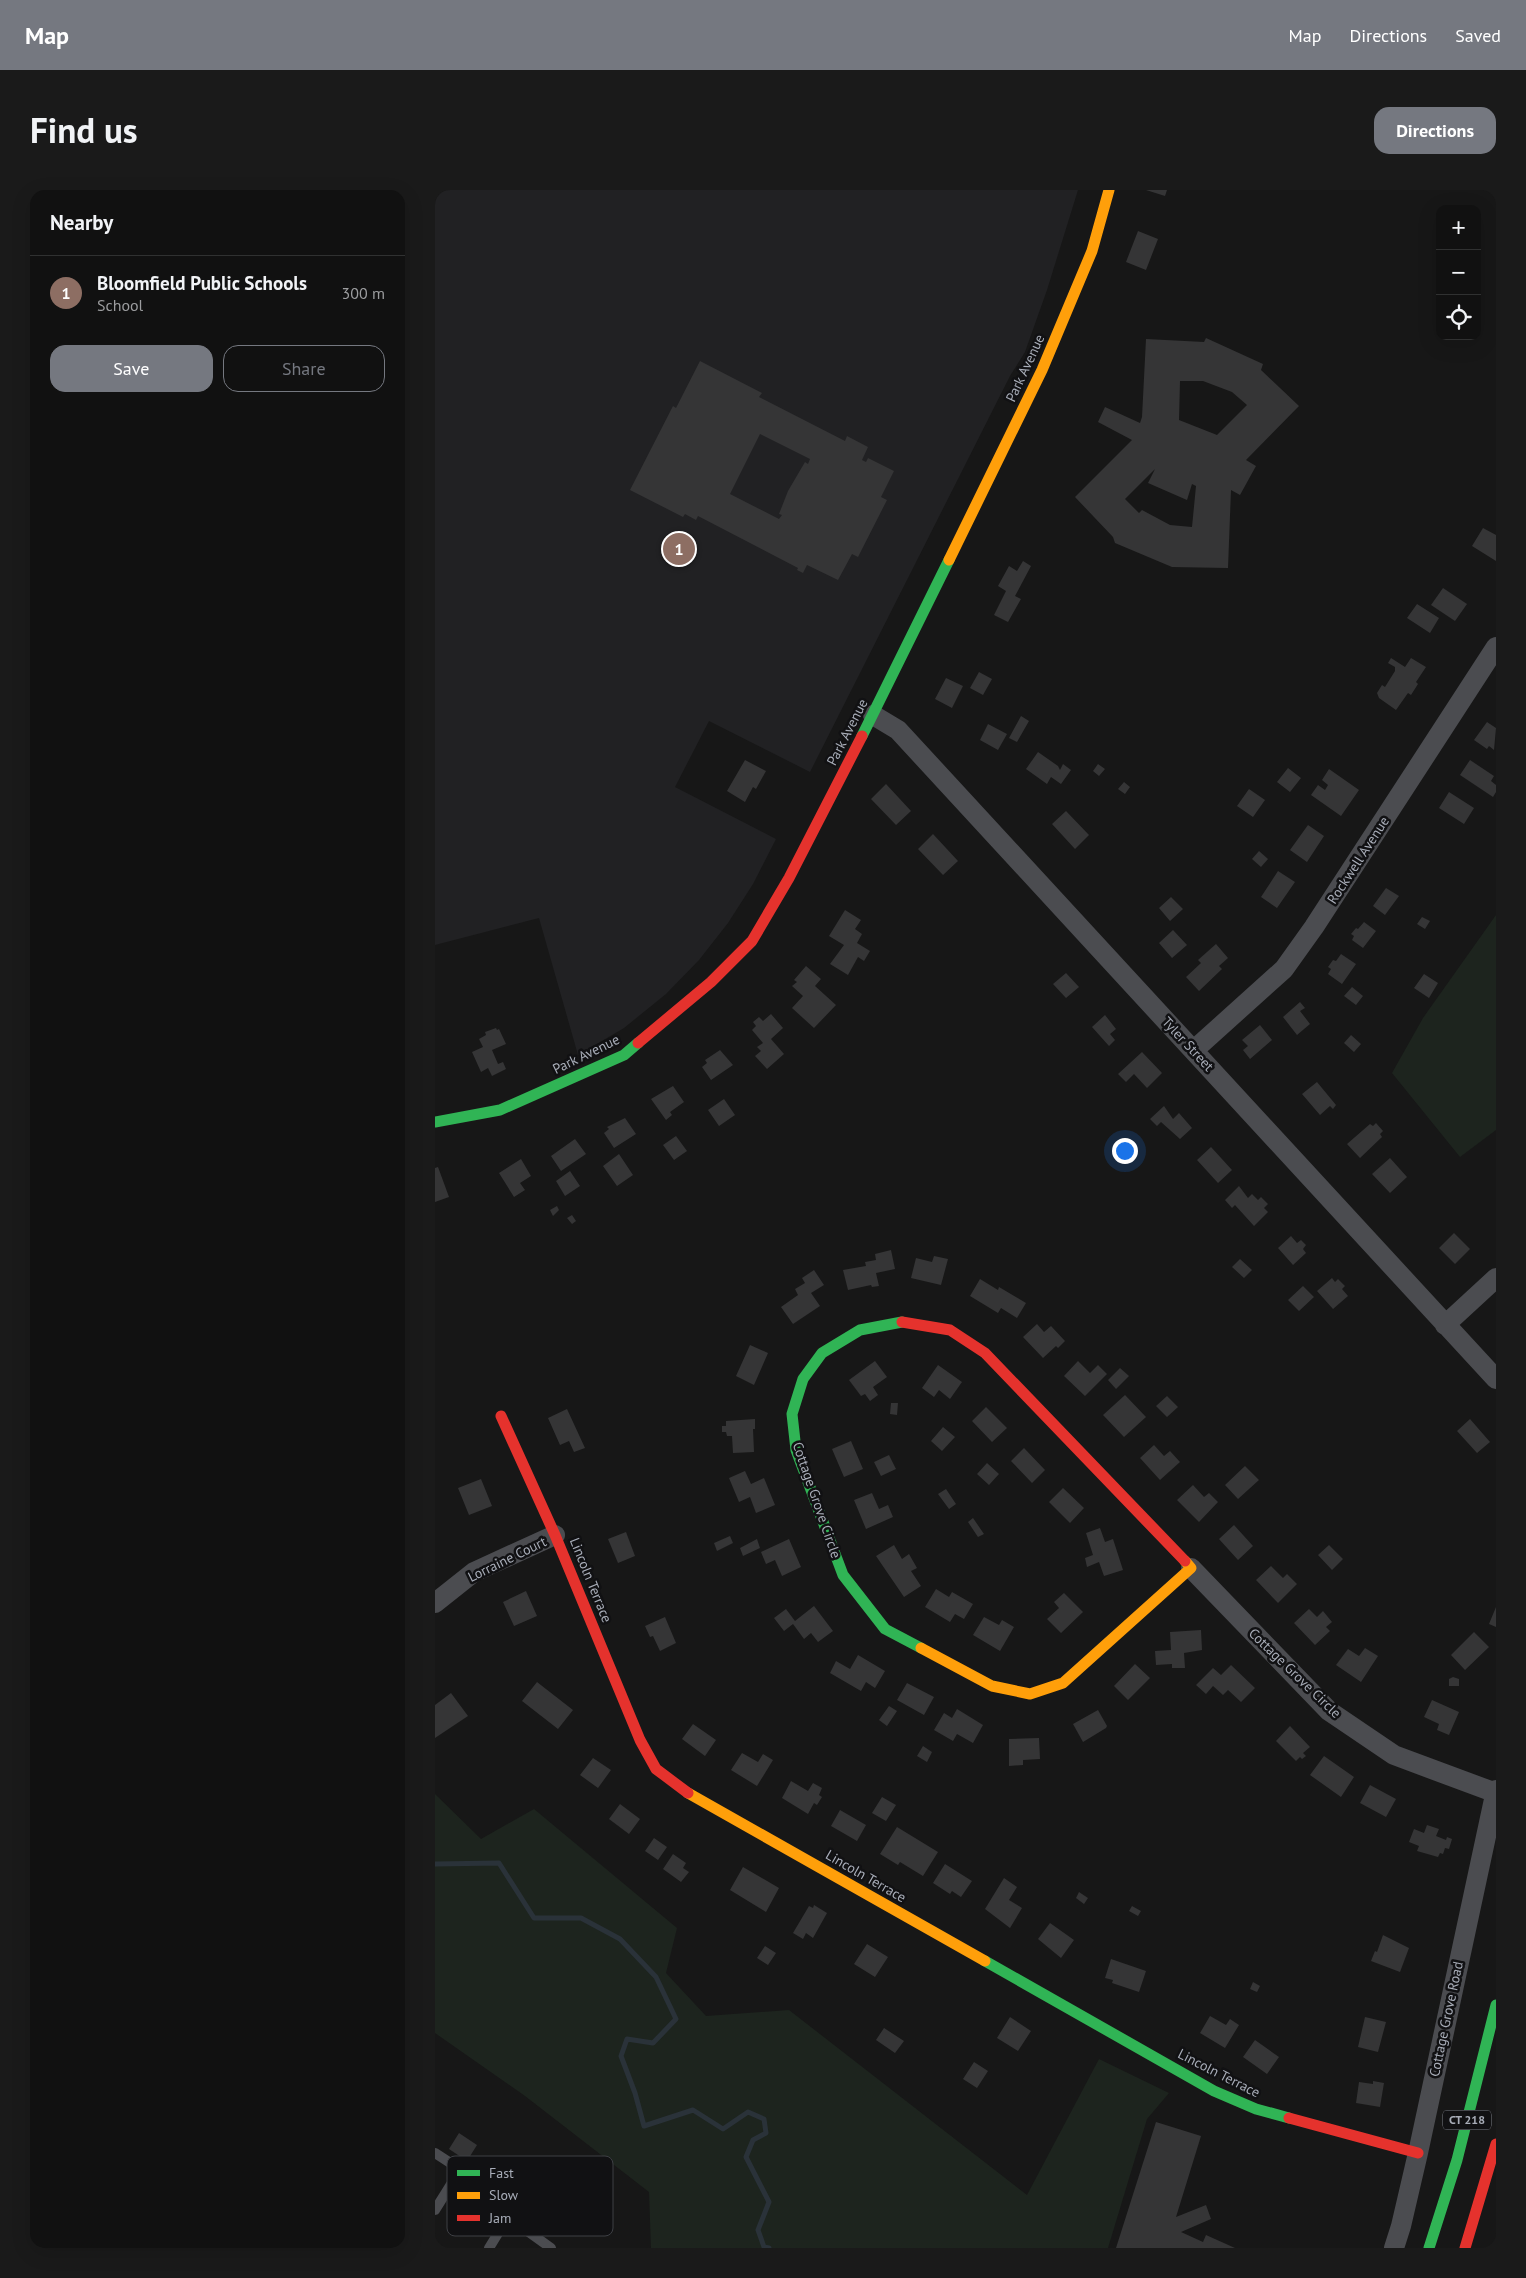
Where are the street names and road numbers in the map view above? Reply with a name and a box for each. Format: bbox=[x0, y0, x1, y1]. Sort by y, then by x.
street label: Park Avenue bbox=[1002, 331, 1048, 405]
street label: Park Avenue bbox=[823, 696, 871, 768]
street label: Rockwell Avenue bbox=[1323, 813, 1393, 907]
street label: Tyler Street bbox=[1158, 1013, 1218, 1075]
street label: Park Avenue bbox=[550, 1030, 622, 1078]
street label: Cottage Grove Circle bbox=[789, 1439, 845, 1561]
street label: Lorraine Court bbox=[465, 1532, 549, 1586]
street label: Lincoln Terrace bbox=[566, 1535, 616, 1625]
street label: Cottage Grove Circle bbox=[1245, 1624, 1345, 1722]
street label: Lincoln Terrace bbox=[823, 1846, 909, 1906]
street label: Cottage Grove Road bbox=[1425, 1960, 1467, 2078]
street label: Lincoln Terrace bbox=[1175, 2045, 1263, 2101]
road number: CT 218 bbox=[1443, 2110, 1491, 2130]

